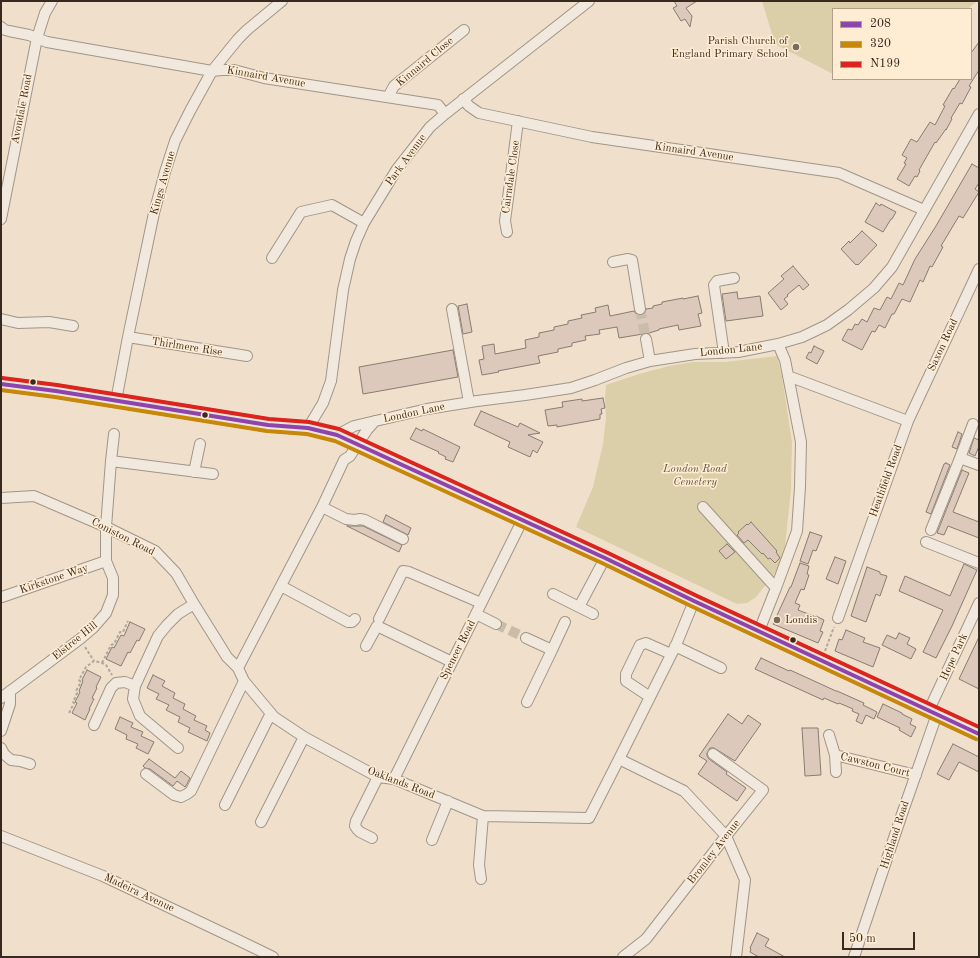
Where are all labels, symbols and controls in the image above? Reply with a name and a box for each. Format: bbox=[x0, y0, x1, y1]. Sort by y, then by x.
legend bbox=[832, 8, 972, 80]
text: 208 bbox=[870, 18, 891, 30]
street label: Kinnaird Close bbox=[394, 34, 456, 90]
place label: Parish Church of England Primary School bbox=[671, 34, 788, 60]
text: 320 bbox=[870, 38, 891, 50]
marker: Parish Church of England Primary School bbox=[791, 42, 801, 52]
text: N199 bbox=[870, 58, 900, 70]
street label: Kinnaird Avenue bbox=[226, 64, 306, 90]
street label: Avondale Road bbox=[9, 73, 35, 145]
street label: Park Avenue bbox=[383, 132, 429, 188]
street label: Cairndale Close bbox=[499, 139, 523, 215]
street label: Kinnaird Avenue bbox=[654, 140, 734, 164]
street label: Kings Avenue bbox=[148, 149, 178, 217]
street label: Saxon Road bbox=[925, 317, 961, 373]
street label: Thirlmere Rise bbox=[151, 335, 223, 359]
street label: London Lane bbox=[699, 340, 763, 360]
unlabelled marker bbox=[28, 377, 38, 387]
street label: London Lane bbox=[382, 400, 446, 426]
unlabelled marker bbox=[200, 410, 210, 420]
street label: Heathfield Road bbox=[867, 443, 905, 519]
park label: London Road Cemetery bbox=[663, 462, 727, 488]
street label: Coniston Road bbox=[89, 515, 157, 559]
street label: Kirkstone Way bbox=[18, 561, 90, 597]
place label: Londis bbox=[785, 613, 817, 627]
marker: Londis bbox=[772, 615, 782, 625]
street label: Spencer Road bbox=[437, 618, 479, 682]
street label: Elstree Hill bbox=[50, 619, 100, 663]
street label: Hope Park bbox=[937, 631, 971, 683]
unlabelled marker bbox=[788, 635, 798, 645]
street label: Cawston Court bbox=[839, 750, 911, 780]
street label: Oaklands Road bbox=[365, 764, 437, 802]
street label: Highland Road bbox=[878, 799, 912, 871]
street label: Bromley Avenue bbox=[685, 817, 743, 887]
street label: Madeira Avenue bbox=[102, 871, 176, 915]
scale bar bbox=[844, 924, 917, 950]
text: 50 m bbox=[849, 933, 876, 945]

